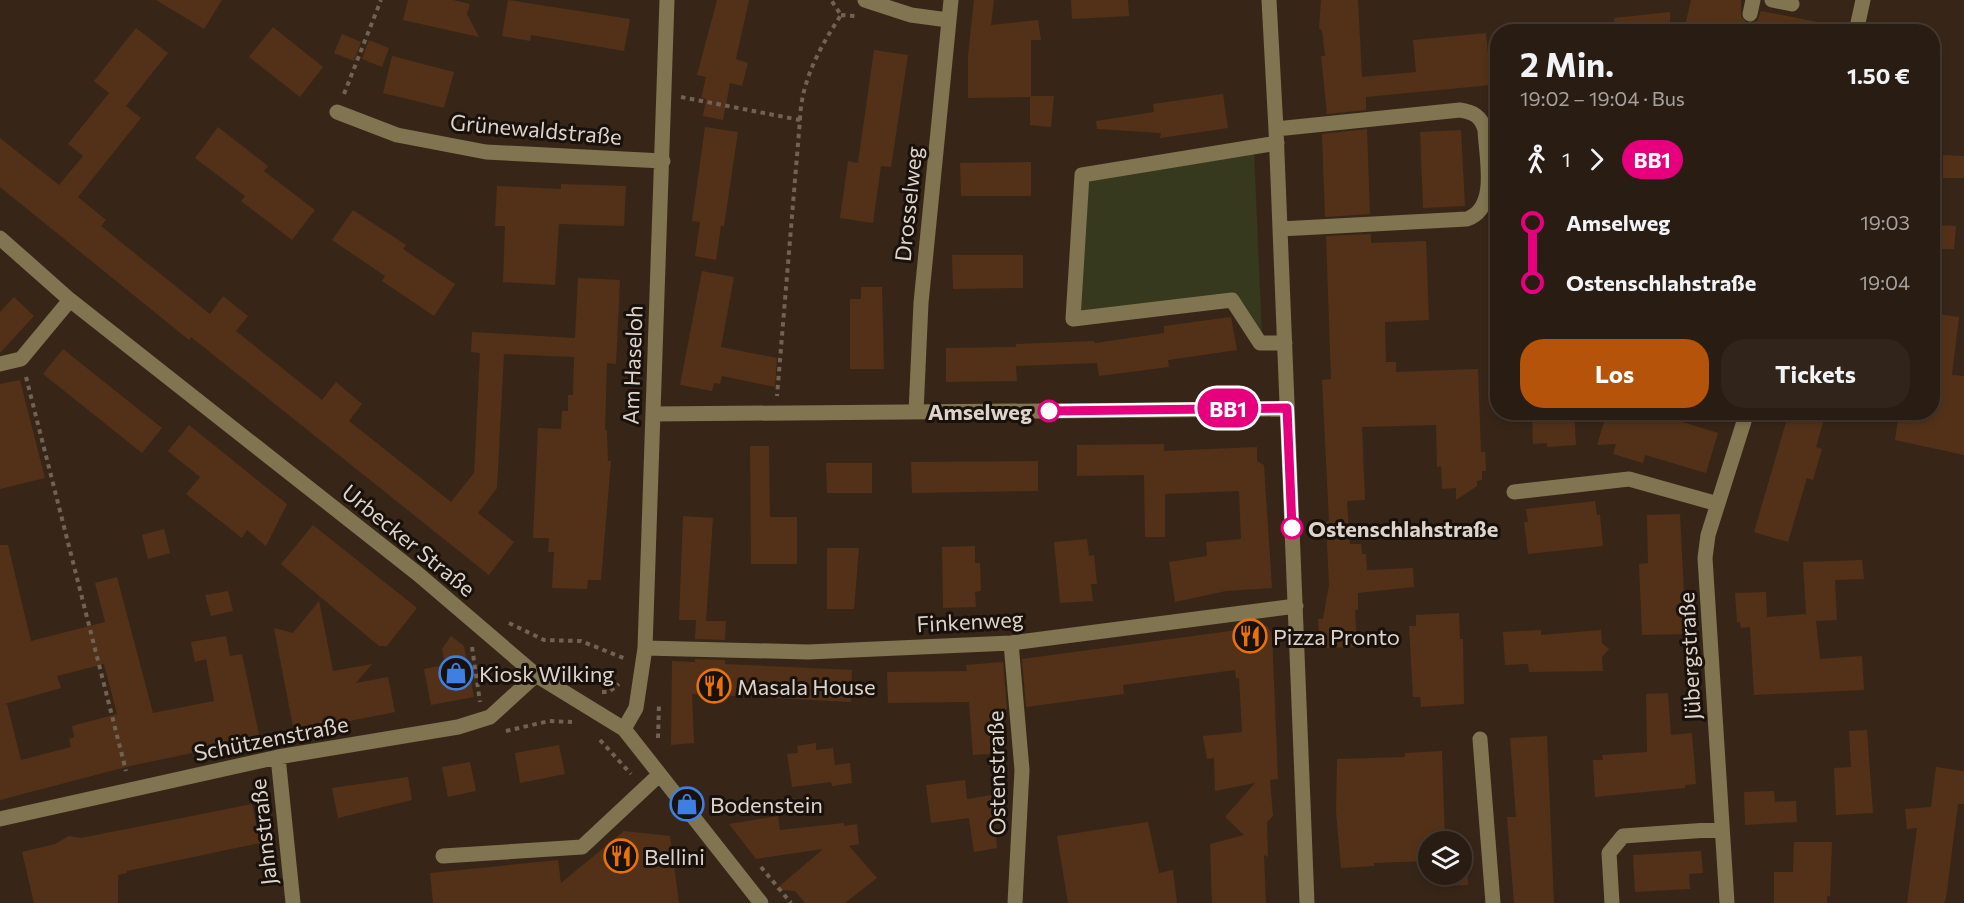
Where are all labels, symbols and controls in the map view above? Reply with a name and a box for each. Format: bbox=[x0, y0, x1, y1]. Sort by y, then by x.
text: 2 Min. bbox=[1520, 43, 1614, 84]
text: 1.50 € bbox=[1847, 62, 1910, 89]
text: 19:02 – 19:04 · Bus bbox=[1520, 86, 1685, 110]
street label: Grünewaldstraße bbox=[449, 108, 623, 150]
icon: walk bbox=[1520, 143, 1553, 176]
icon: forward bbox=[1580, 143, 1613, 176]
street label: Drosselweg bbox=[889, 145, 927, 263]
text: 1 bbox=[1562, 147, 1571, 171]
text: BB1 bbox=[1634, 147, 1671, 172]
text: Amselweg bbox=[1566, 209, 1670, 236]
text: 19:03 bbox=[1860, 210, 1910, 234]
text: Ostenschlahstraße bbox=[1566, 269, 1756, 296]
text: 19:04 bbox=[1860, 270, 1910, 294]
street label: Am Haseloh bbox=[616, 305, 648, 425]
button: Los bbox=[1520, 339, 1709, 408]
button: Tickets bbox=[1721, 339, 1910, 408]
line badge: BB1 bbox=[1194, 388, 1262, 428]
text: BB1 bbox=[1209, 396, 1247, 421]
place label: Amselweg bbox=[928, 398, 1032, 425]
marker: Amselweg bbox=[1038, 400, 1060, 422]
street label: Urbecker Straße bbox=[337, 478, 481, 602]
place label: Ostenschlahstraße bbox=[1308, 515, 1498, 542]
marker: Ostenschlahstraße bbox=[1281, 517, 1303, 539]
street label: Jübergstraße bbox=[1672, 591, 1706, 721]
street label: Finkenweg bbox=[916, 605, 1024, 637]
restaurant icon: Pizza Pronto bbox=[1232, 618, 1268, 654]
place label: Pizza Pronto bbox=[1273, 623, 1400, 650]
shop icon: Kiosk Wilking bbox=[438, 655, 474, 691]
place label: Kiosk Wilking bbox=[479, 660, 614, 687]
restaurant icon: Masala House bbox=[696, 668, 732, 704]
place label: Masala House bbox=[737, 673, 876, 700]
street label: Schützenstraße bbox=[191, 710, 351, 766]
street label: Ostenstraße bbox=[981, 710, 1011, 836]
street label: Jahnstraße bbox=[244, 777, 282, 887]
shop icon: Bodenstein bbox=[669, 786, 705, 822]
place label: Bodenstein bbox=[710, 791, 823, 818]
map controls bbox=[1418, 831, 1472, 885]
button: layers bbox=[1418, 831, 1472, 885]
restaurant icon: Bellini bbox=[603, 838, 639, 874]
place label: Bellini bbox=[644, 843, 705, 870]

